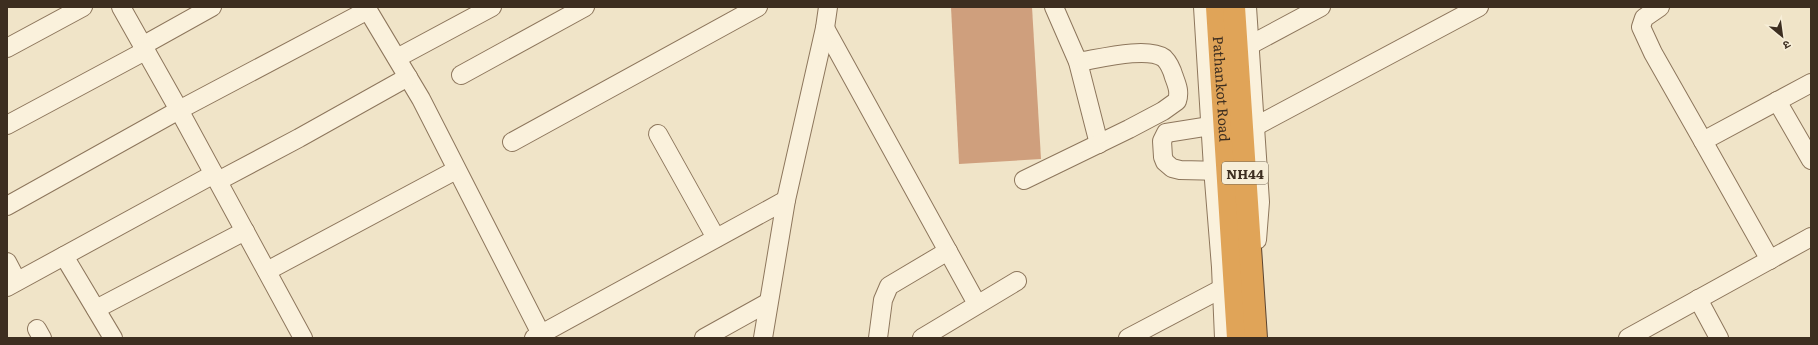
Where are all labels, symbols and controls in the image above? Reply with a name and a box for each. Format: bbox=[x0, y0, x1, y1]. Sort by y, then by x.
north arrow bbox=[1762, 16, 1802, 56]
street label: Pathankot Road bbox=[1209, 35, 1236, 143]
text: उ bbox=[1780, 37, 1794, 54]
road number: NH44 bbox=[1222, 162, 1268, 184]

